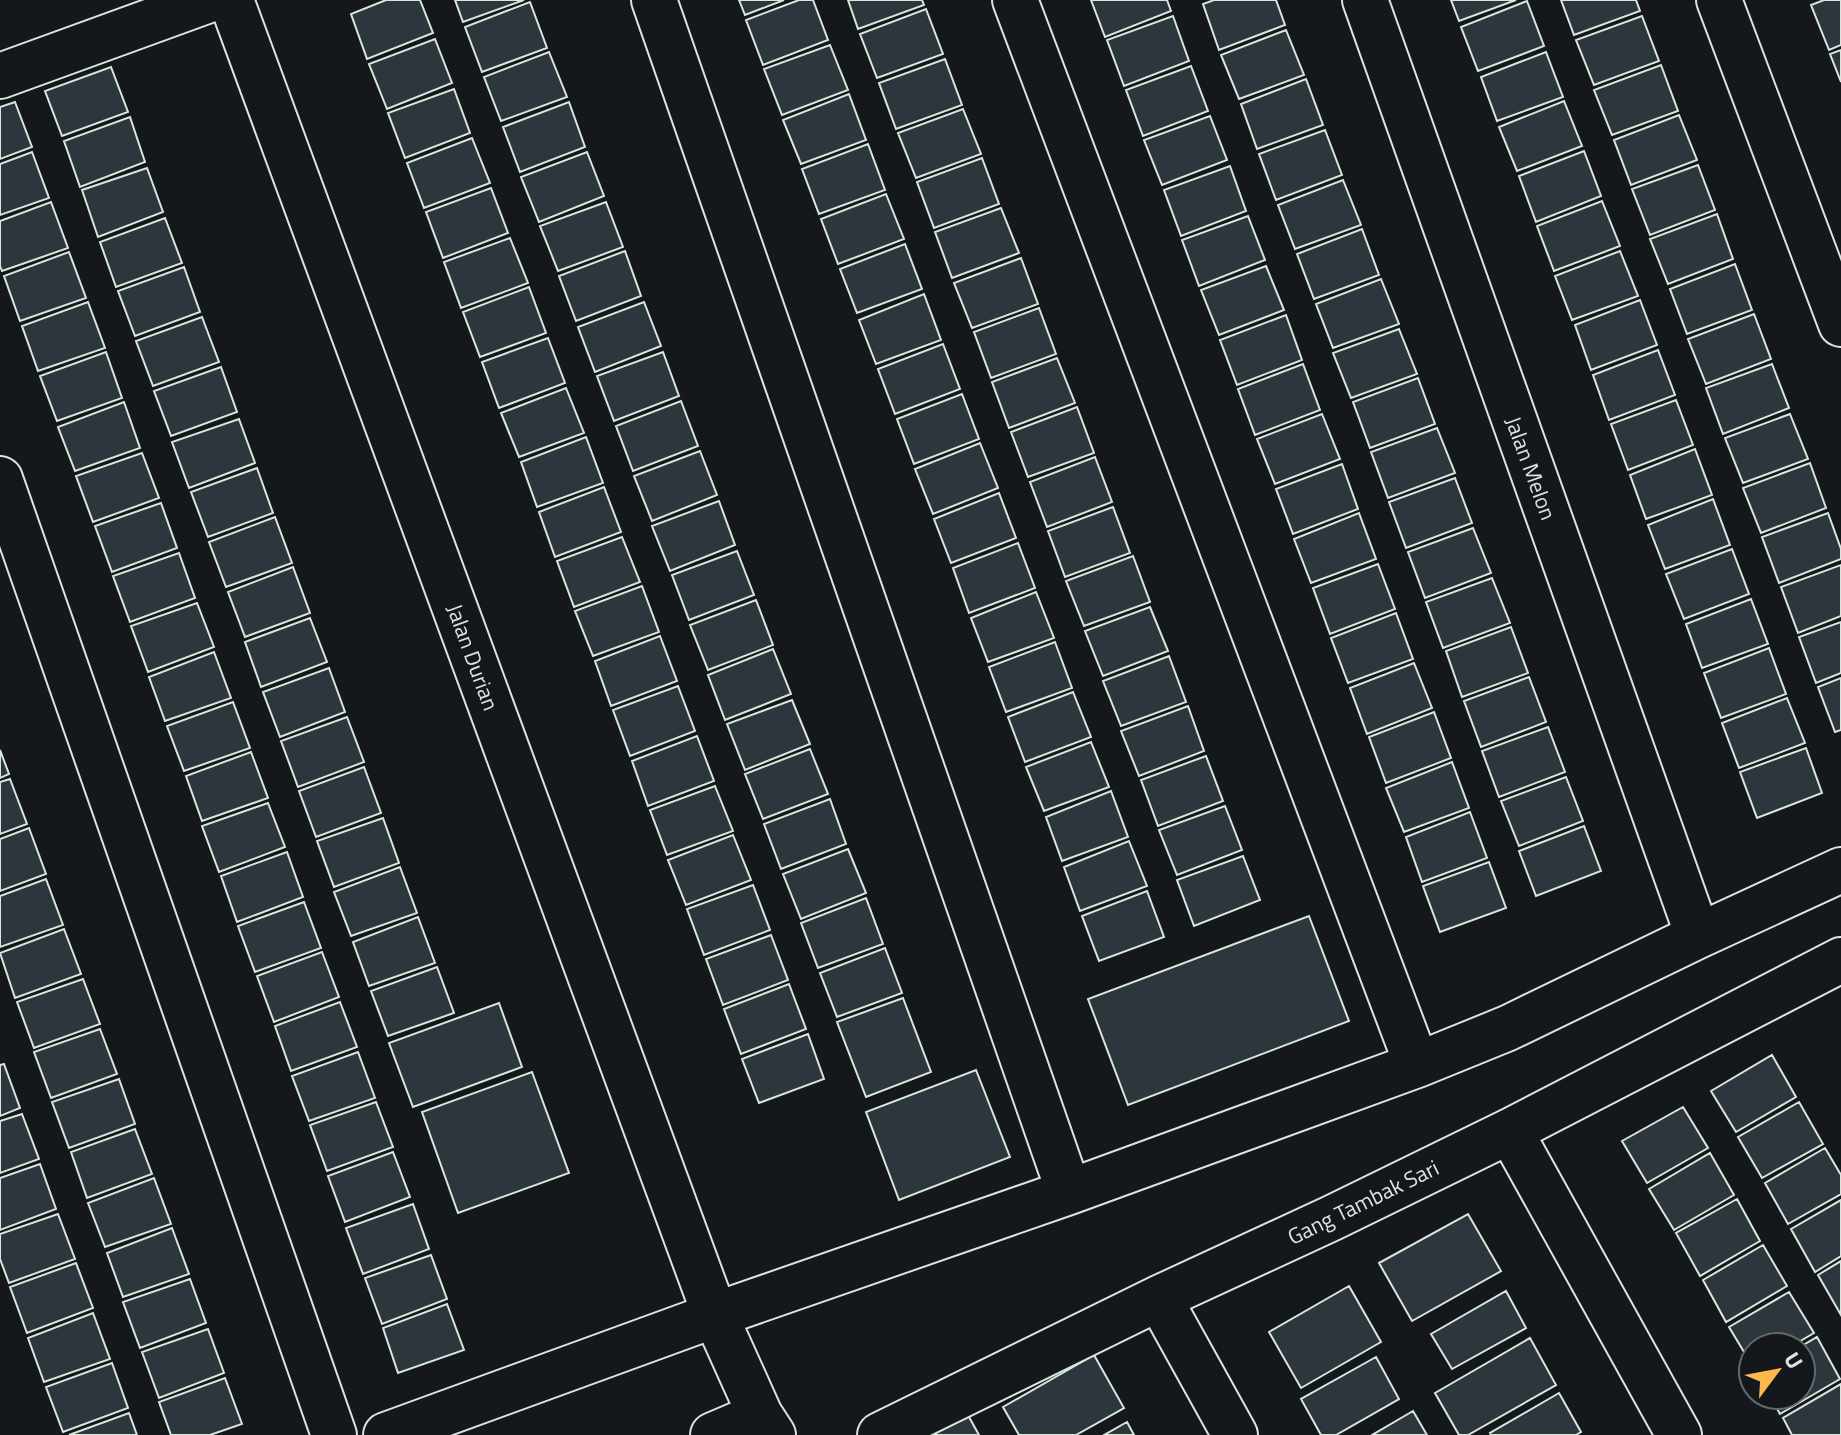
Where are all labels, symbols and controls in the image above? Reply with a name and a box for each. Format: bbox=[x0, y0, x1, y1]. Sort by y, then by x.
street label: Jalan Melon bbox=[1497, 411, 1565, 525]
street label: Jalan Durian bbox=[438, 599, 508, 715]
street label: Gang Tambak Sari bbox=[1281, 1151, 1445, 1253]
north arrow bbox=[1737, 1331, 1817, 1411]
text: U bbox=[1776, 1345, 1812, 1376]

